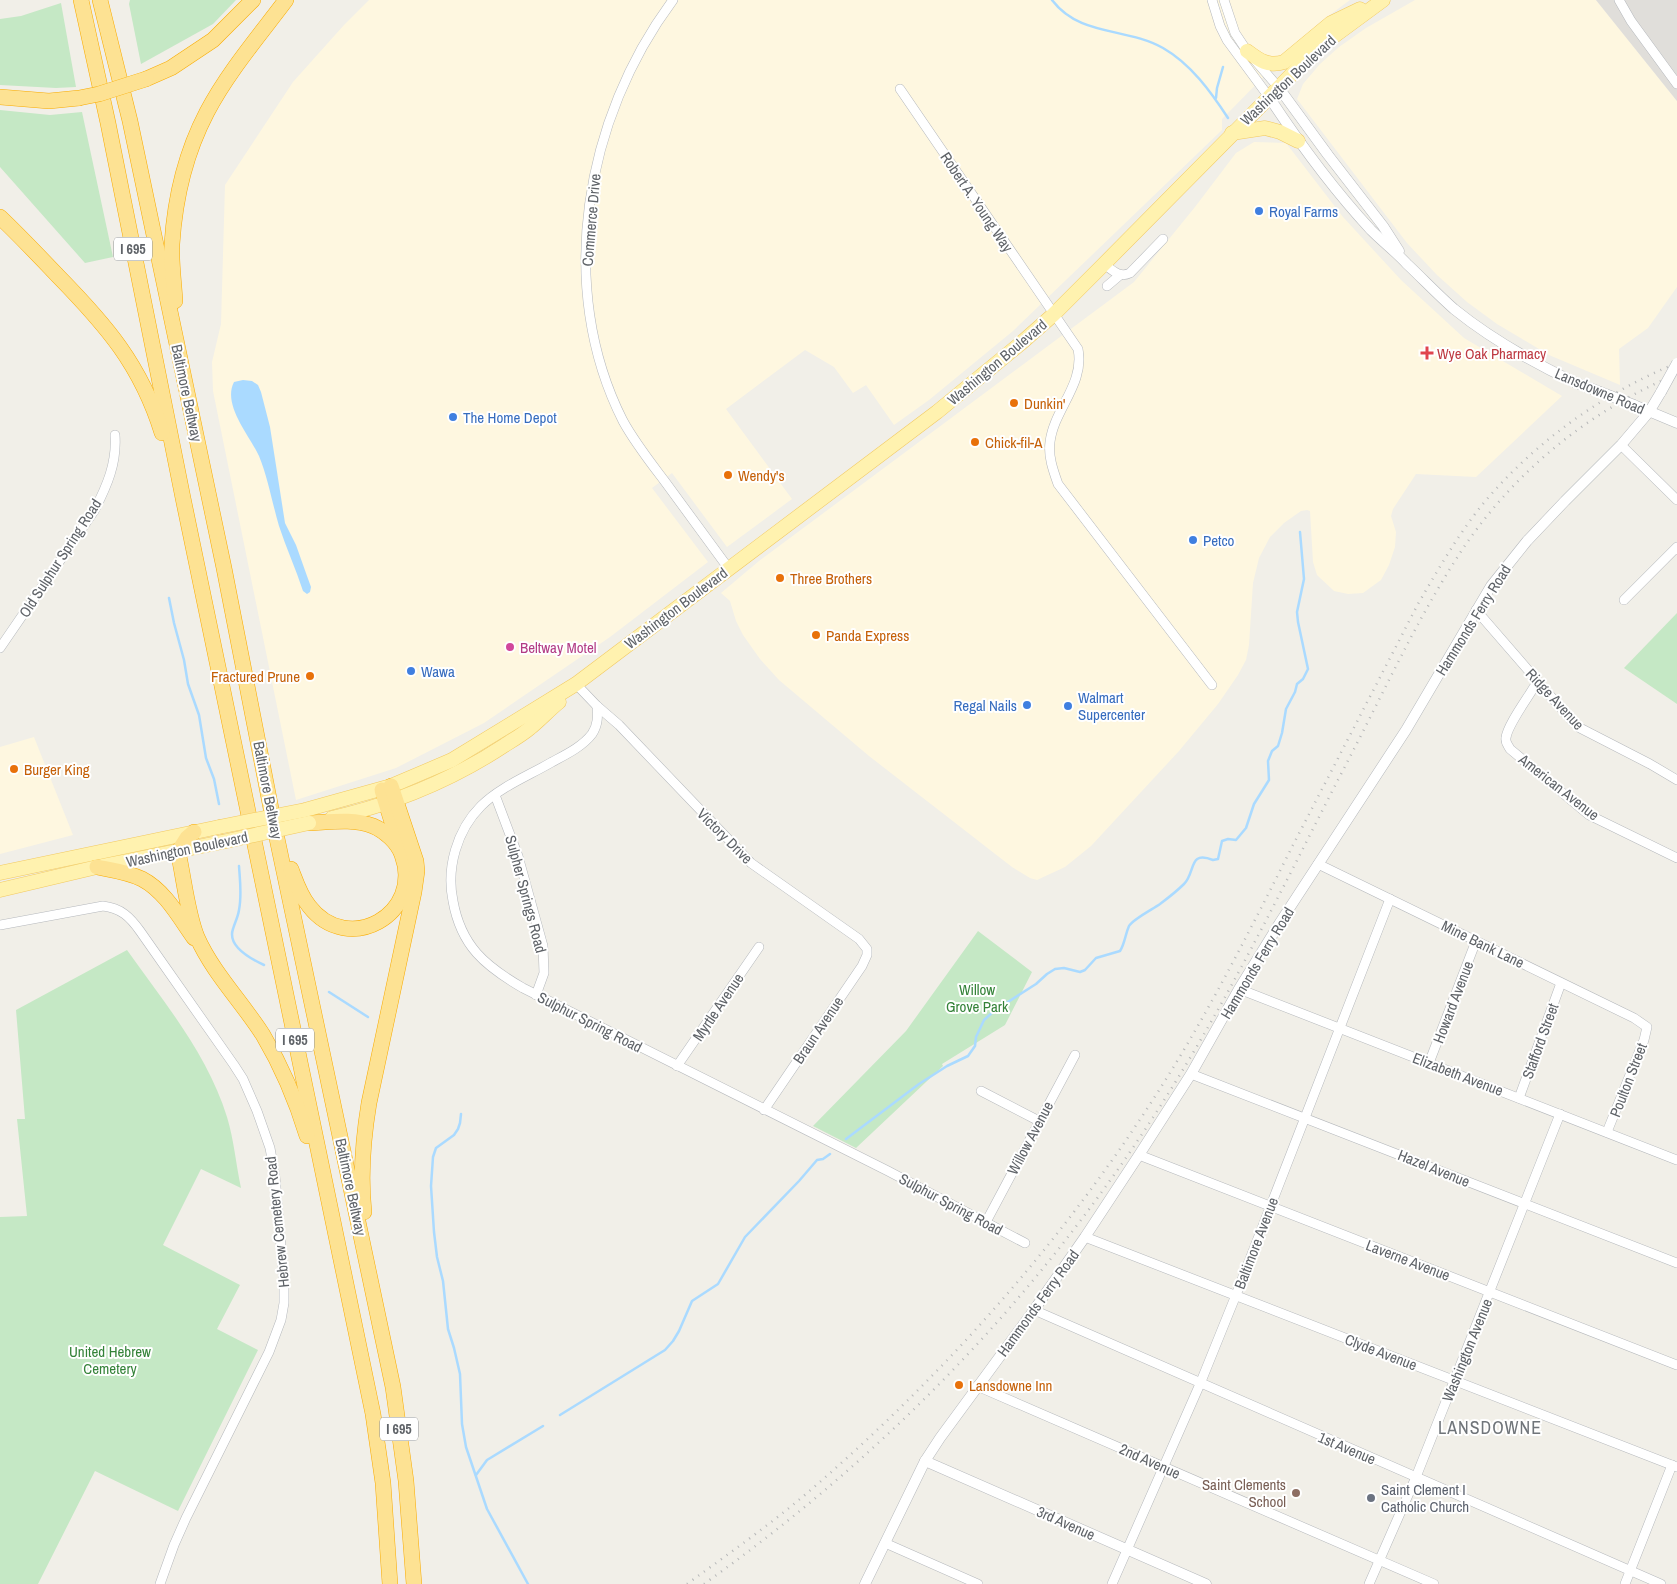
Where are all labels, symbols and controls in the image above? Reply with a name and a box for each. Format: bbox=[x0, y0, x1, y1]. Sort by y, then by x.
street label: Washington Boulevard bbox=[1235, 30, 1341, 130]
street label: Robert A. Young Way bbox=[936, 148, 1019, 257]
street label: Commerce Drive bbox=[576, 173, 606, 267]
place label: Royal Farms bbox=[1269, 201, 1338, 222]
marker: Royal Farms bbox=[1253, 205, 1265, 217]
road number: I 695 bbox=[114, 238, 152, 260]
street label: Washington Boulevard bbox=[943, 314, 1051, 410]
street label: Baltimore Beltway bbox=[166, 342, 208, 444]
place label: Wye Oak Pharmacy bbox=[1437, 343, 1547, 364]
marker: Wye Oak Pharmacy bbox=[1421, 347, 1433, 359]
street label: Lansdowne Road bbox=[1552, 363, 1648, 419]
place label: Dunkin' bbox=[1024, 393, 1065, 414]
marker: Dunkin' bbox=[1008, 397, 1020, 409]
place label: The Home Depot bbox=[463, 407, 557, 428]
marker: The Home Depot bbox=[447, 411, 459, 423]
place label: Chick-fil-A bbox=[985, 432, 1043, 453]
marker: Chick-fil-A bbox=[969, 436, 981, 448]
place label: Wendy's bbox=[738, 465, 785, 486]
marker: Wendy's bbox=[722, 469, 734, 481]
street label: Old Sulphur Spring Road bbox=[14, 495, 106, 621]
place label: Petco bbox=[1203, 530, 1235, 551]
marker: Petco bbox=[1187, 534, 1199, 546]
street label: Hammonds Ferry Road bbox=[1430, 560, 1516, 680]
street label: Washington Boulevard bbox=[620, 562, 732, 654]
place label: Three Brothers bbox=[790, 568, 872, 589]
marker: Three Brothers bbox=[774, 572, 786, 584]
place label: Panda Express bbox=[826, 625, 909, 646]
marker: Panda Express bbox=[810, 629, 822, 641]
place label: Beltway Motel bbox=[520, 637, 597, 658]
marker: Beltway Motel bbox=[504, 641, 516, 653]
place label: Wawa bbox=[421, 661, 455, 682]
street label: Ridge Avenue bbox=[1521, 664, 1589, 734]
marker: Wawa bbox=[405, 665, 417, 677]
place label: Fractured Prune bbox=[211, 666, 300, 687]
marker: Fractured Prune bbox=[304, 670, 316, 682]
place label: Walmart Supercenter bbox=[1078, 687, 1145, 725]
place label: Regal Nails bbox=[953, 695, 1017, 716]
marker: Regal Nails bbox=[1021, 699, 1033, 711]
marker: Walmart Supercenter bbox=[1062, 700, 1074, 712]
street label: Baltimore Beltway bbox=[248, 739, 288, 841]
street label: American Avenue bbox=[1514, 748, 1604, 825]
place label: Burger King bbox=[24, 759, 90, 780]
marker: Burger King bbox=[8, 763, 20, 775]
street label: Victory Drive bbox=[693, 804, 758, 869]
street label: Washington Boulevard bbox=[124, 826, 250, 872]
street label: Sulpher Springs Road bbox=[500, 833, 552, 955]
street label: Hammonds Ferry Road bbox=[1215, 903, 1299, 1023]
street label: Mine Bank Lane bbox=[1438, 915, 1528, 973]
street label: Howard Avenue bbox=[1428, 958, 1478, 1046]
street label: Myrtle Avenue bbox=[688, 969, 749, 1045]
park label: Willow Grove Park bbox=[946, 979, 1009, 1017]
street label: Sulphur Spring Road bbox=[534, 987, 646, 1057]
street label: Braun Avenue bbox=[788, 992, 848, 1068]
street label: Stafford Street bbox=[1517, 1000, 1564, 1082]
road number: I 695 bbox=[276, 1028, 314, 1052]
street label: Poulton Street bbox=[1604, 1039, 1652, 1120]
street label: Elizabeth Avenue bbox=[1410, 1047, 1507, 1101]
street label: Willow Avenue bbox=[1002, 1097, 1058, 1178]
street label: Baltimore Beltway bbox=[330, 1136, 372, 1238]
street label: Hazel Avenue bbox=[1395, 1144, 1473, 1192]
street label: Hebrew Cemetery Road bbox=[260, 1155, 294, 1289]
street label: Sulphur Spring Road bbox=[895, 1168, 1007, 1240]
street label: Baltimore Avenue bbox=[1229, 1194, 1283, 1292]
street label: Laverne Avenue bbox=[1363, 1234, 1453, 1286]
street label: Hammonds Ferry Road bbox=[992, 1245, 1084, 1361]
street label: Washington Avenue bbox=[1437, 1295, 1497, 1405]
street label: Clyde Avenue bbox=[1342, 1329, 1420, 1375]
park label: United Hebrew Cemetery bbox=[69, 1341, 151, 1379]
place label: Lansdowne Inn bbox=[969, 1375, 1052, 1396]
marker: Lansdowne Inn bbox=[953, 1379, 965, 1391]
district label: LANSDOWNE bbox=[1438, 1415, 1542, 1440]
road number: I 695 bbox=[380, 1418, 418, 1440]
street label: 1st Avenue bbox=[1315, 1426, 1379, 1470]
street label: 2nd Avenue bbox=[1116, 1438, 1184, 1484]
place label: Saint Clements School bbox=[1202, 1474, 1286, 1512]
place label: Saint Clement I Catholic Church bbox=[1381, 1479, 1469, 1517]
marker: Saint Clements School bbox=[1290, 1487, 1302, 1499]
marker: Saint Clement I Catholic Church bbox=[1365, 1492, 1377, 1504]
street label: 3rd Avenue bbox=[1033, 1501, 1099, 1545]

